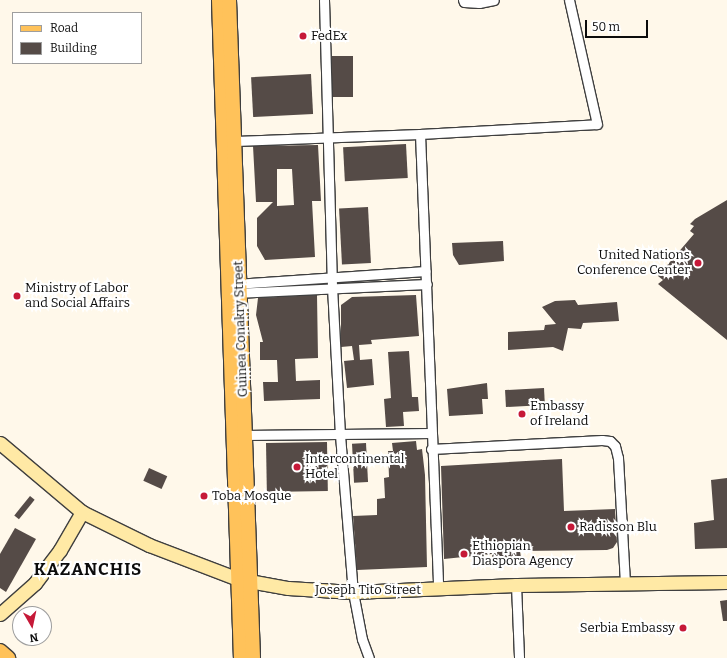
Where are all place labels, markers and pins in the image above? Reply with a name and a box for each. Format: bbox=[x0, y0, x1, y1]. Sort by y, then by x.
place label: FedEx bbox=[311, 28, 347, 44]
marker: FedEx bbox=[298, 31, 308, 41]
place label: United Nations Conference Center bbox=[577, 248, 690, 279]
marker: United Nations Conference Center bbox=[693, 258, 703, 268]
place label: Ministry of Labor and Social Affairs bbox=[25, 281, 130, 312]
marker: Ministry of Labor and Social Affairs bbox=[12, 291, 22, 301]
place label: Embassy of Ireland bbox=[530, 399, 588, 430]
marker: Embassy of Ireland bbox=[517, 409, 527, 419]
place label: Intercontinental Hotel bbox=[305, 452, 405, 483]
marker: Intercontinental Hotel bbox=[292, 462, 302, 472]
place label: Toba Mosque bbox=[212, 488, 291, 504]
marker: Toba Mosque bbox=[199, 491, 209, 501]
place label: Radisson Blu bbox=[579, 519, 657, 535]
marker: Radisson Blu bbox=[566, 522, 576, 532]
place label: Ethiopian Diaspora Agency bbox=[472, 539, 573, 570]
marker: Ethiopian Diaspora Agency bbox=[459, 549, 469, 559]
place label: Serbia Embassy bbox=[580, 620, 675, 636]
marker: Serbia Embassy bbox=[678, 623, 688, 633]

